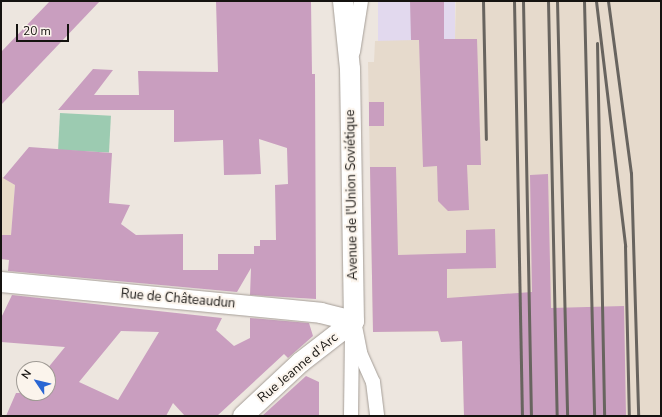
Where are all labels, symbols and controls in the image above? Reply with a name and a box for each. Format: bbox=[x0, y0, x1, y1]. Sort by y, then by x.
scale bar bbox=[18, 16, 71, 42]
text: 20 m bbox=[23, 23, 51, 39]
street label: Avenue de l'Union Soviétique bbox=[343, 110, 361, 280]
street label: Rue de Châteaudun bbox=[120, 286, 236, 312]
street label: Rue Jeanne d'Arc bbox=[255, 330, 341, 406]
north arrow bbox=[16, 361, 56, 401]
text: N bbox=[18, 367, 35, 382]

